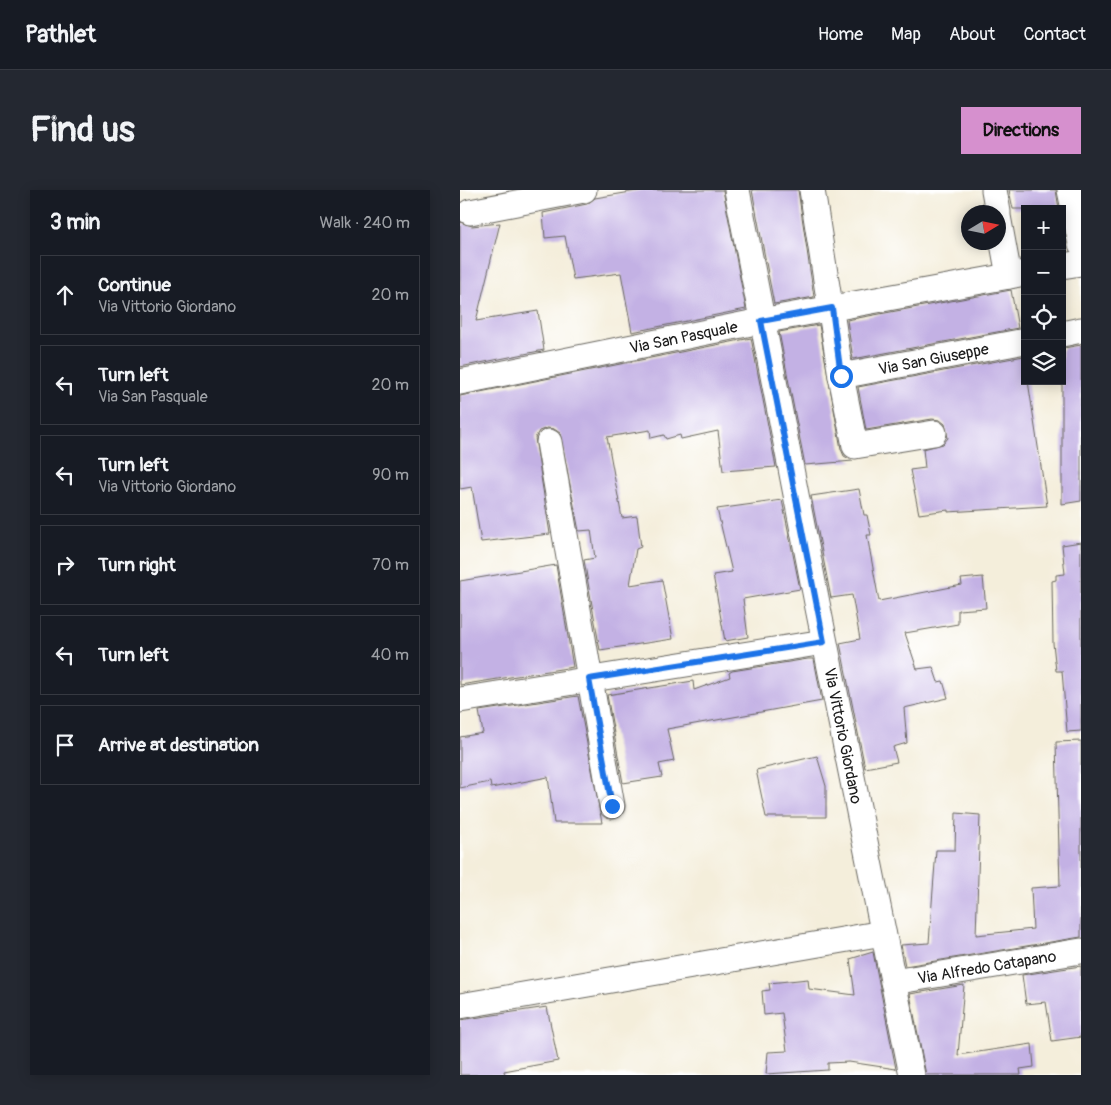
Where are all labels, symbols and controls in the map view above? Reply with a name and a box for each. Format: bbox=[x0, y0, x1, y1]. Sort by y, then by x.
text: Pathlet bbox=[25, 20, 96, 49]
text: Home bbox=[818, 23, 863, 46]
text: Map bbox=[891, 23, 921, 46]
text: About bbox=[949, 23, 995, 46]
text: Contact bbox=[1023, 23, 1086, 46]
button: Directions bbox=[961, 107, 1081, 154]
text: Find us bbox=[30, 108, 135, 152]
north arrow bbox=[961, 205, 1006, 250]
map controls bbox=[1021, 205, 1066, 385]
button: + bbox=[1021, 205, 1066, 250]
text: 3 min bbox=[50, 209, 100, 236]
text: Walk · 240 m bbox=[319, 213, 410, 233]
button: − bbox=[1021, 250, 1066, 295]
text: Continue bbox=[98, 273, 171, 297]
icon: ahead bbox=[51, 281, 79, 309]
text: 20 m bbox=[371, 285, 409, 305]
button: locate bbox=[1021, 295, 1066, 340]
text: Via Vittorio Giordano bbox=[98, 297, 236, 317]
street label: Via San Pasquale bbox=[628, 317, 740, 358]
street label: Via San Giuseppe bbox=[877, 339, 990, 380]
button: layers bbox=[1021, 340, 1066, 385]
text: Turn left bbox=[98, 363, 168, 387]
route start bbox=[830, 365, 853, 388]
icon: left bbox=[51, 371, 79, 399]
text: 20 m bbox=[371, 375, 409, 395]
text: Via San Pasquale bbox=[98, 387, 208, 407]
text: Turn left bbox=[98, 453, 168, 477]
icon: left bbox=[51, 461, 79, 489]
text: 90 m bbox=[372, 465, 409, 485]
text: Via Vittorio Giordano bbox=[98, 477, 236, 497]
icon: right bbox=[51, 551, 79, 579]
text: Turn right bbox=[98, 553, 176, 577]
text: 70 m bbox=[372, 555, 409, 575]
icon: left bbox=[51, 641, 79, 669]
text: Turn left bbox=[98, 643, 168, 667]
text: 40 m bbox=[371, 645, 409, 665]
street label: Via Vittorio Giordano bbox=[819, 666, 866, 806]
icon: arrive bbox=[51, 731, 79, 759]
text: Arrive at destination bbox=[98, 733, 259, 757]
route end bbox=[601, 795, 624, 818]
street label: Via Alfredo Catapano bbox=[916, 946, 1058, 989]

